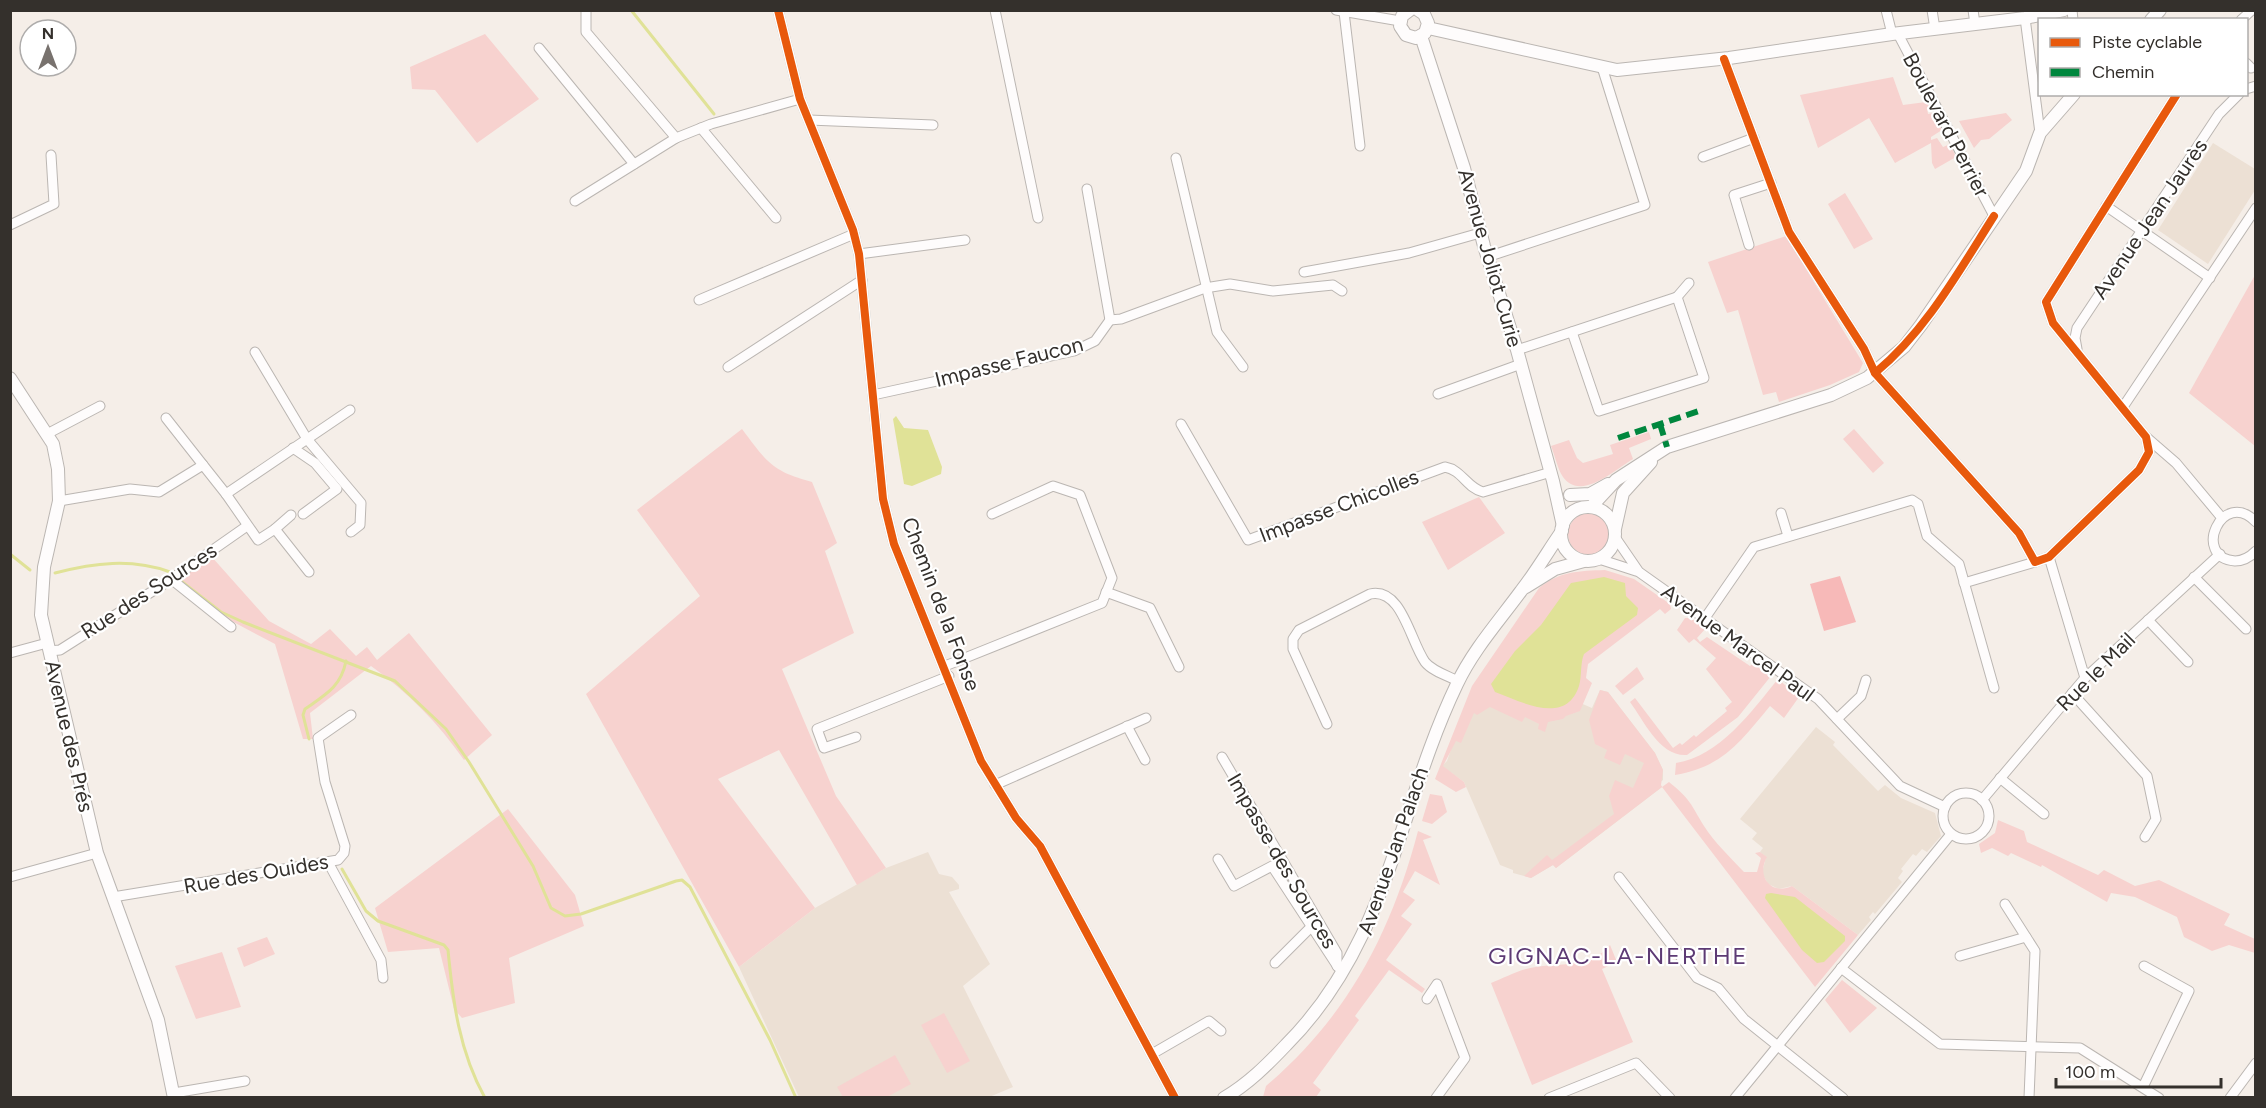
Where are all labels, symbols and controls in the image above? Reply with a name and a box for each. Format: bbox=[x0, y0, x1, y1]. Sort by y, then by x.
north arrow bbox=[18, 18, 78, 78]
legend bbox=[2038, 18, 2248, 96]
text: N bbox=[42, 24, 54, 43]
text: Piste cyclable bbox=[2092, 31, 2202, 53]
street label: Boulevard Perrier bbox=[1898, 48, 1995, 201]
text: Chemin bbox=[2092, 61, 2154, 83]
street label: Avenue Jean Jaurès bbox=[2087, 134, 2212, 304]
street label: Avenue Joliot Curie bbox=[1453, 166, 1528, 350]
street label: Impasse Faucon bbox=[932, 331, 1086, 392]
street label: Impasse Chicolles bbox=[1256, 464, 1422, 547]
street label: Chemin de la Fonse bbox=[897, 514, 986, 694]
street label: Rue des Sources bbox=[76, 537, 221, 644]
street label: Avenue Marcel Paul bbox=[1657, 579, 1820, 707]
street label: Rue le Mail bbox=[2051, 627, 2140, 716]
street label: Avenue des Prés bbox=[40, 657, 99, 814]
street label: Avenue Jan Palach bbox=[1352, 764, 1433, 938]
street label: Impasse des Sources bbox=[1222, 769, 1343, 953]
street label: Rue des Ouides bbox=[181, 848, 330, 899]
district label: GIGNAC-LA-NERTHE bbox=[1488, 941, 1748, 970]
scale bar bbox=[2056, 1051, 2221, 1089]
text: 100 m bbox=[2065, 1061, 2115, 1083]

